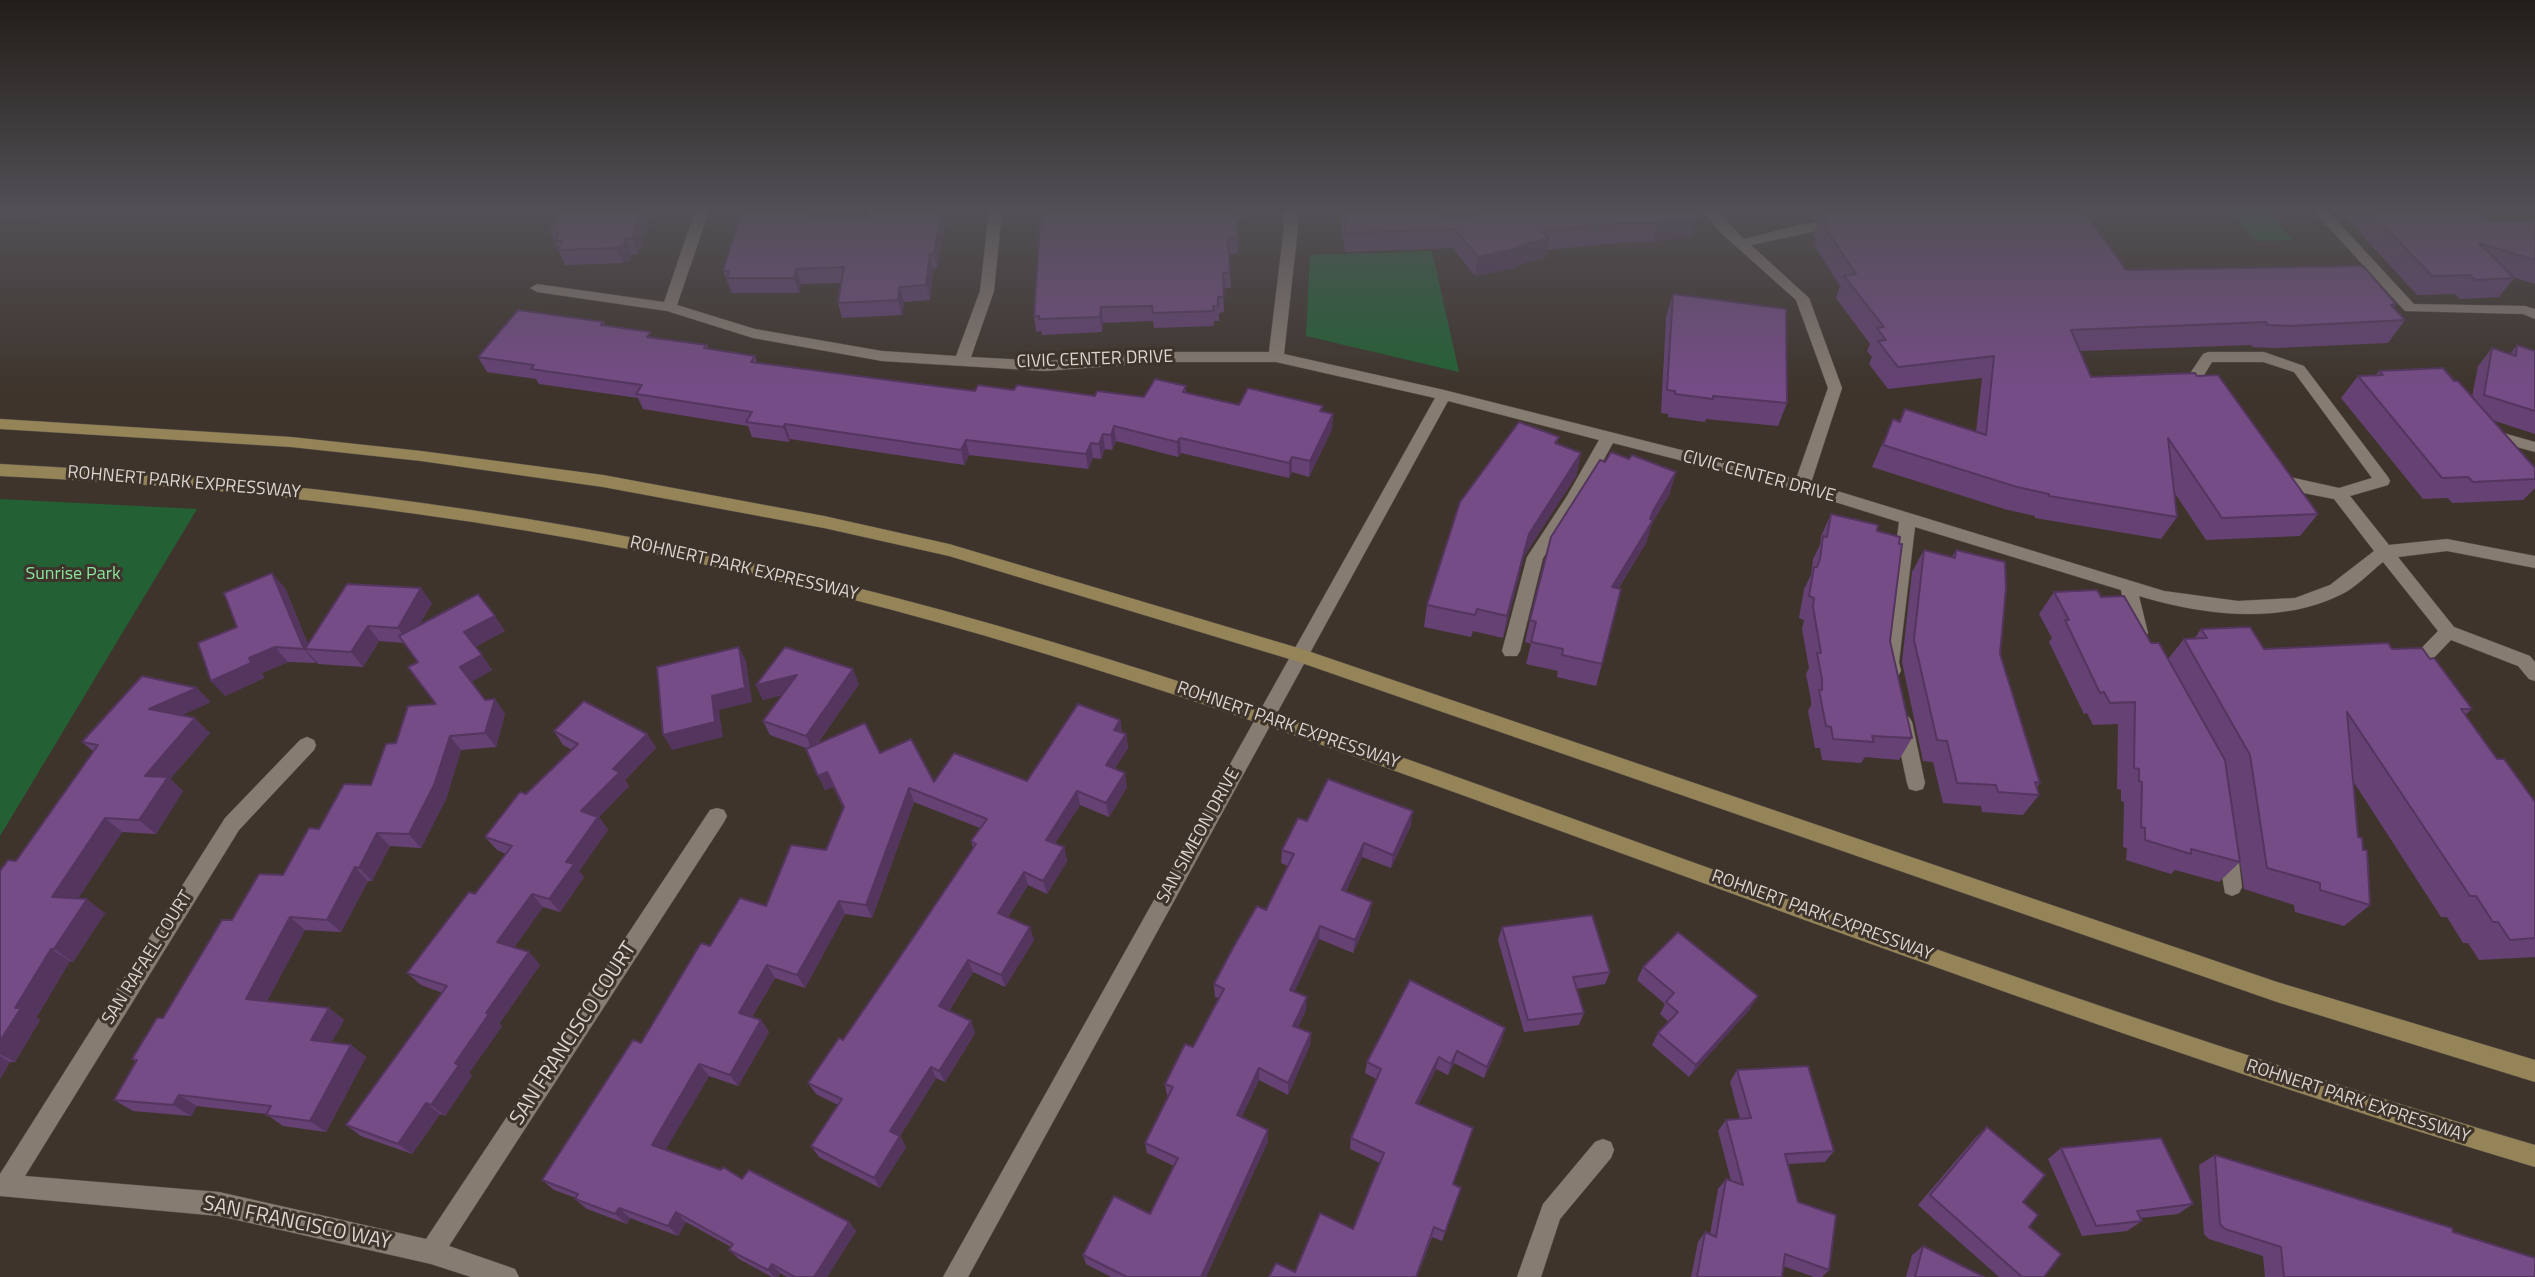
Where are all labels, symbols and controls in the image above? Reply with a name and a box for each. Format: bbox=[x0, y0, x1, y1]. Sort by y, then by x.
street label: CIVIC CENTER DRIVE bbox=[1016, 346, 1174, 374]
street label: CIVIC CENTER DRIVE bbox=[1680, 446, 1838, 508]
street label: ROHNERT PARK EXPRESSWAY bbox=[67, 462, 301, 504]
street label: ROHNERT PARK EXPRESSWAY bbox=[628, 532, 860, 606]
park label: Sunrise Park bbox=[25, 564, 121, 586]
street label: ROHNERT PARK EXPRESSWAY bbox=[1174, 678, 1402, 774]
street label: SAN SIMEON DRIVE bbox=[1153, 765, 1245, 907]
street label: ROHNERT PARK EXPRESSWAY bbox=[1708, 866, 1936, 966]
street label: SAN RAFAEL COURT bbox=[98, 887, 198, 1029]
street label: SAN FRANCISCO COURT bbox=[505, 938, 643, 1130]
street label: ROHNERT PARK EXPRESSWAY bbox=[2243, 1056, 2473, 1148]
street label: SAN FRANCISCO WAY bbox=[201, 1192, 393, 1256]

